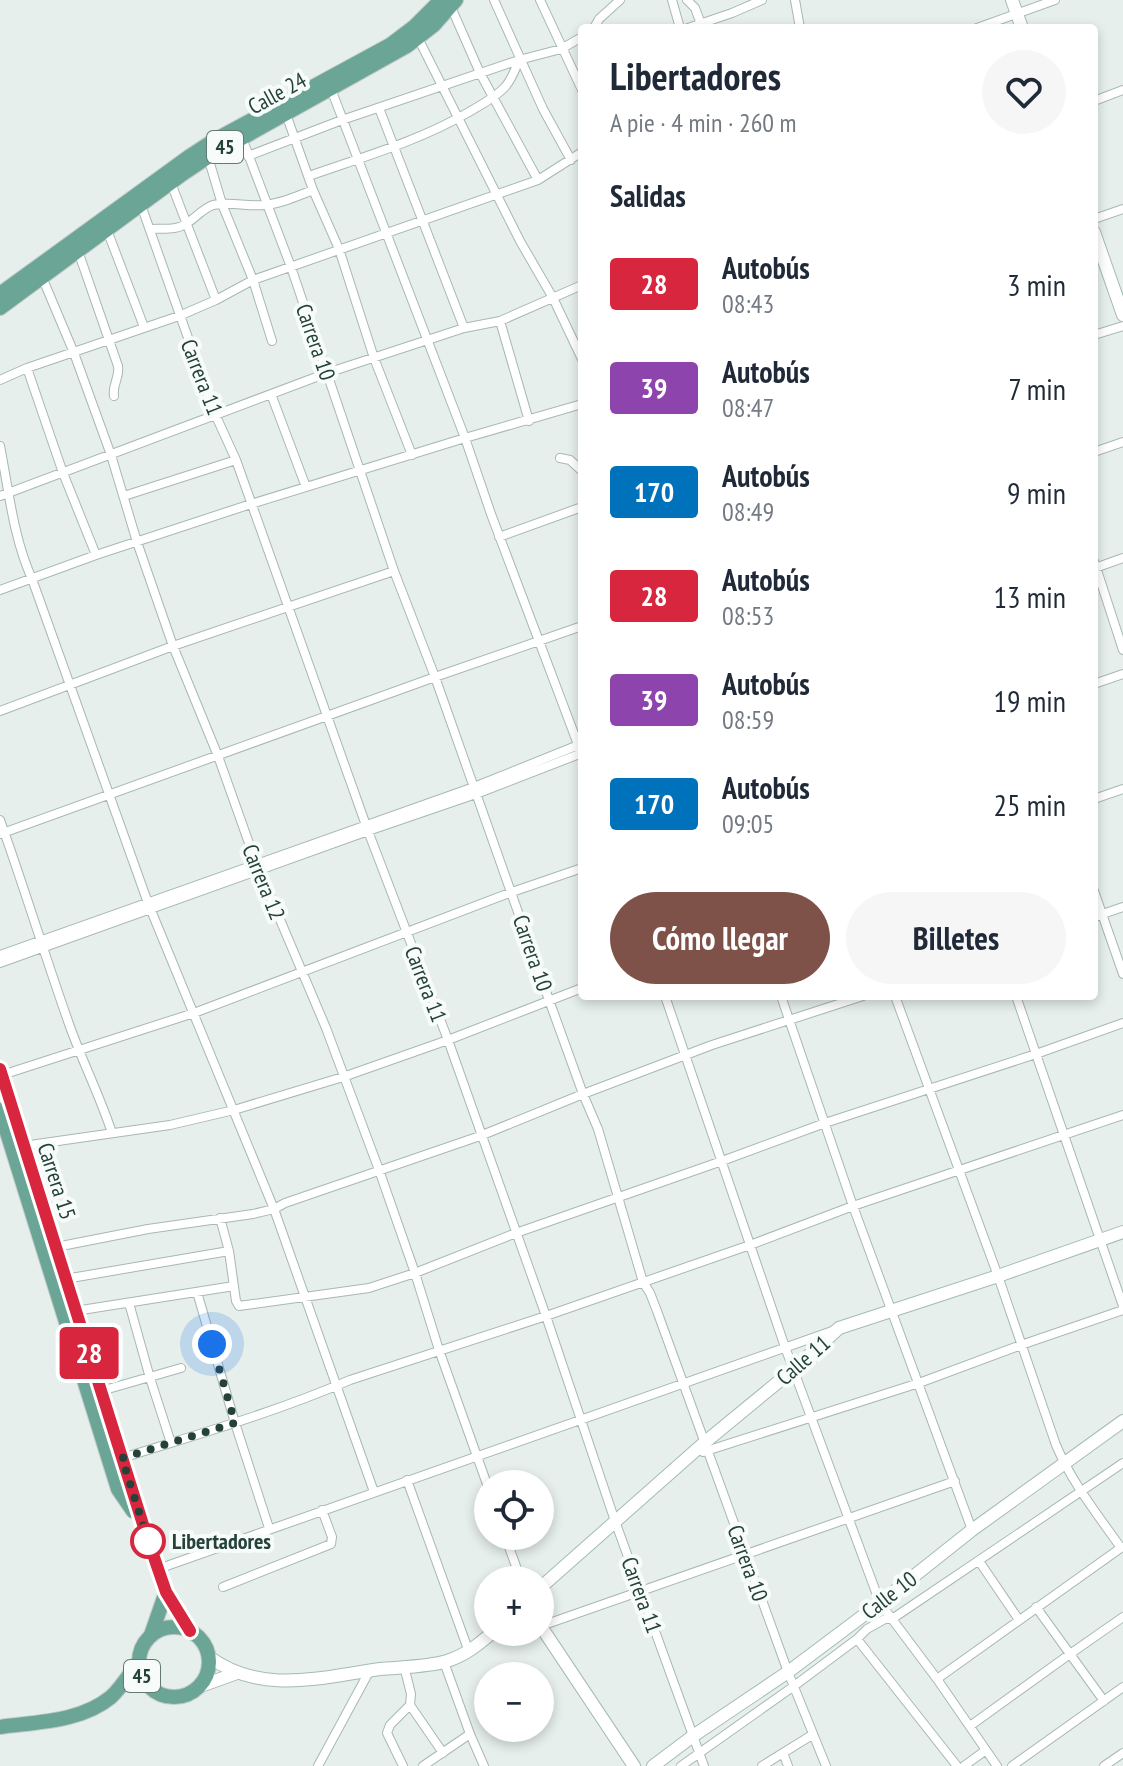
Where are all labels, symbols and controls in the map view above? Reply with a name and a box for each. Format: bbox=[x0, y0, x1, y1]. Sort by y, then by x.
button: heart bbox=[982, 50, 1066, 134]
text: Libertadores bbox=[610, 51, 781, 100]
street label: Calle 24 bbox=[243, 66, 311, 120]
text: A pie · 4 min · 260 m bbox=[610, 106, 797, 139]
road number: 45 bbox=[207, 131, 243, 163]
text: Salidas bbox=[610, 176, 686, 215]
text: Autobús bbox=[722, 248, 810, 287]
text: 28 bbox=[641, 265, 667, 302]
text: 3 min bbox=[1007, 265, 1066, 304]
text: 08:43 bbox=[722, 287, 774, 320]
street label: Carrera 10 bbox=[290, 300, 342, 384]
street label: Carrera 11 bbox=[175, 335, 229, 419]
text: Autobús bbox=[722, 352, 810, 391]
text: 39 bbox=[641, 369, 667, 406]
text: 7 min bbox=[1008, 369, 1066, 408]
text: 08:47 bbox=[722, 391, 774, 424]
text: Autobús bbox=[722, 456, 810, 495]
text: 170 bbox=[634, 473, 674, 510]
text: 9 min bbox=[1007, 473, 1066, 512]
text: 08:49 bbox=[722, 495, 774, 528]
text: Autobús bbox=[722, 560, 810, 599]
text: 28 bbox=[641, 577, 667, 614]
text: 13 min bbox=[993, 577, 1066, 616]
text: 08:53 bbox=[722, 599, 774, 632]
text: Autobús bbox=[722, 664, 810, 703]
text: 39 bbox=[641, 681, 667, 718]
text: 19 min bbox=[993, 681, 1066, 720]
text: 08:59 bbox=[722, 703, 774, 736]
text: Autobús bbox=[722, 768, 810, 807]
text: 170 bbox=[634, 785, 674, 822]
text: 25 min bbox=[993, 785, 1066, 824]
text: 09:05 bbox=[722, 807, 774, 840]
street label: Carrera 12 bbox=[236, 840, 292, 924]
button: Cómo llegar bbox=[610, 892, 830, 984]
button: Billetes bbox=[846, 892, 1066, 984]
street label: Carrera 10 bbox=[507, 911, 559, 995]
street label: Carrera 11 bbox=[399, 942, 453, 1026]
street label: Carrera 15 bbox=[31, 1139, 83, 1223]
your location bbox=[192, 1324, 232, 1364]
line badge: 28 bbox=[53, 1327, 125, 1379]
street label: Calle 11 bbox=[770, 1329, 836, 1391]
text: 28 bbox=[76, 1334, 102, 1371]
map controls bbox=[474, 1470, 554, 1742]
button: locate bbox=[474, 1470, 554, 1550]
street label: Carrera 10 bbox=[721, 1521, 775, 1605]
marker: Libertadores bbox=[131, 1524, 165, 1558]
place label: Libertadores bbox=[172, 1527, 271, 1555]
street label: Carrera 11 bbox=[615, 1553, 669, 1637]
street label: Calle 10 bbox=[856, 1565, 922, 1625]
button: + bbox=[474, 1566, 554, 1646]
road number: 45 bbox=[124, 1660, 160, 1692]
button: − bbox=[474, 1662, 554, 1742]

